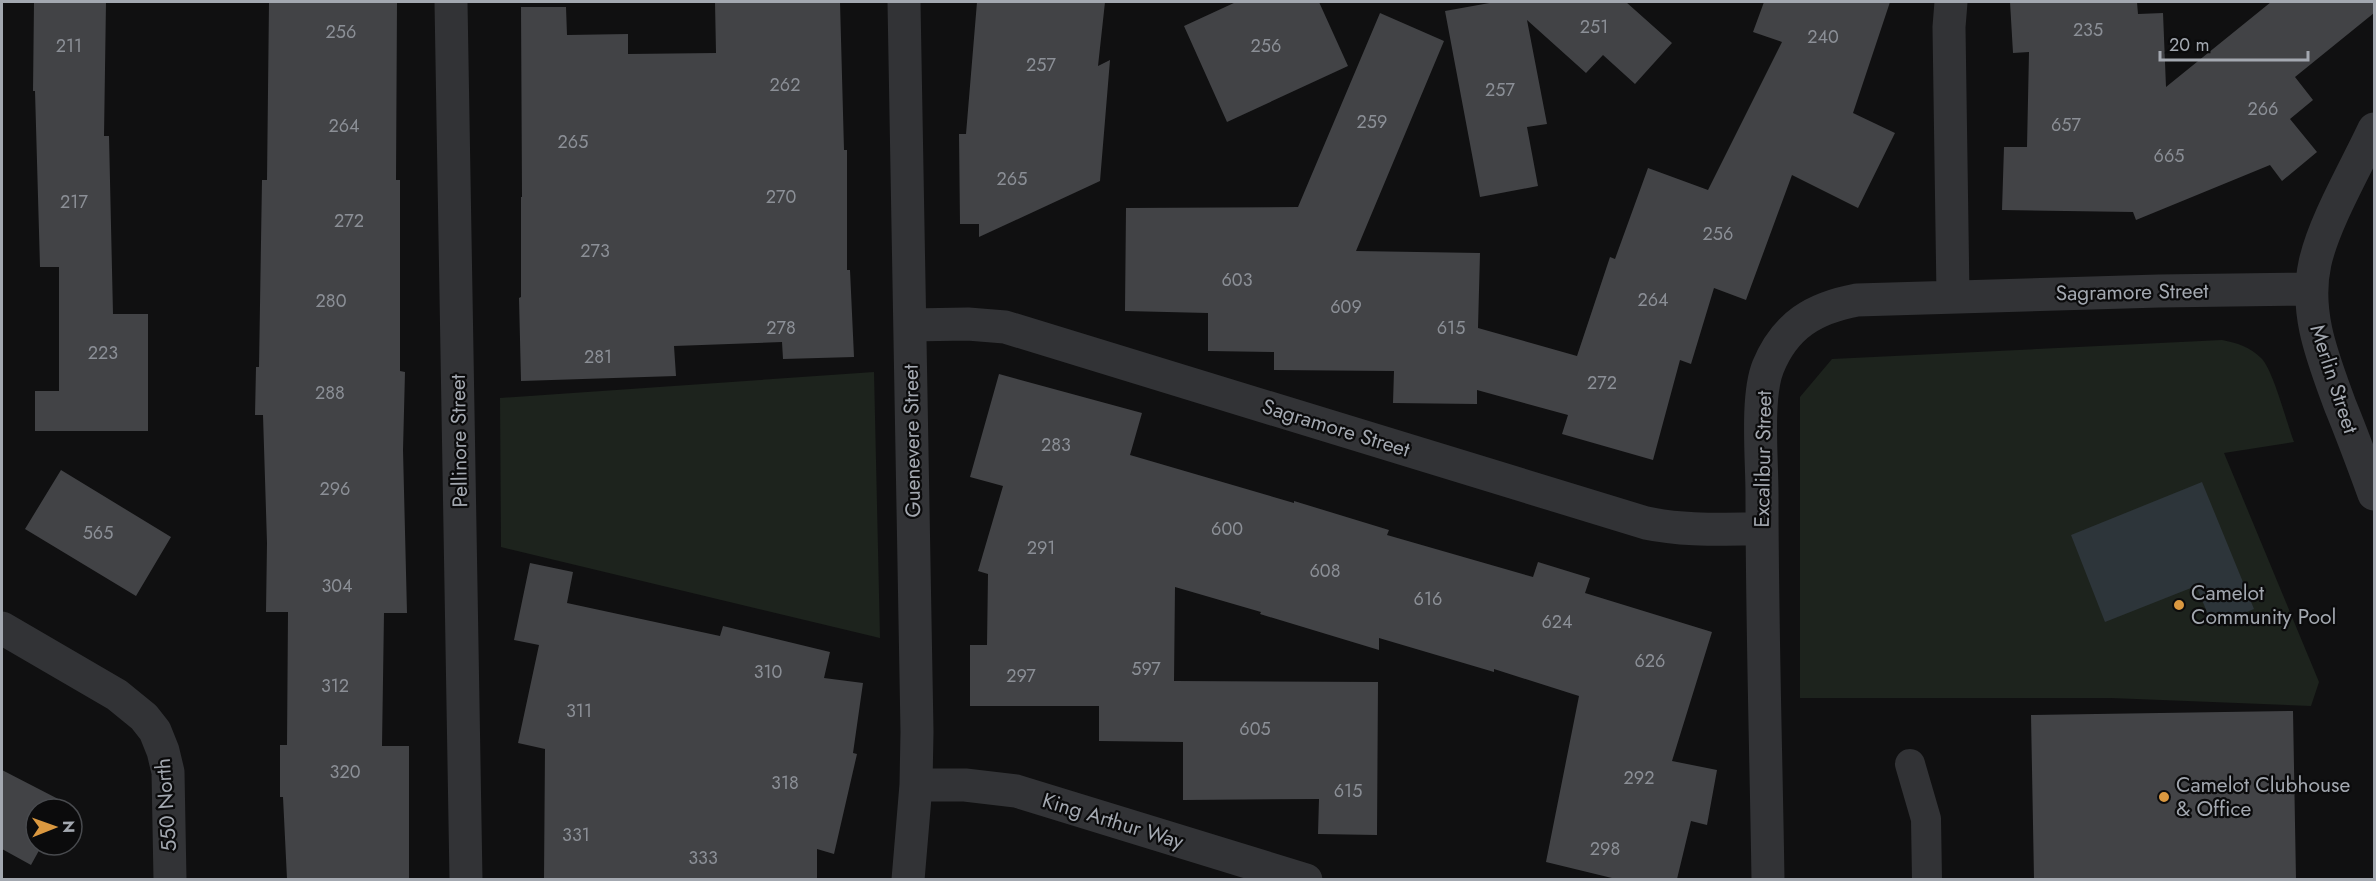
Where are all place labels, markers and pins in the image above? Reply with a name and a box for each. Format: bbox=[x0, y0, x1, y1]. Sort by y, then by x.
place label: Camelot Community Pool bbox=[2191, 578, 2336, 632]
marker: Camelot Community Pool bbox=[2172, 598, 2186, 612]
place label: Camelot Clubhouse & Office bbox=[2176, 770, 2351, 824]
marker: Camelot Clubhouse & Office bbox=[2157, 790, 2171, 804]

